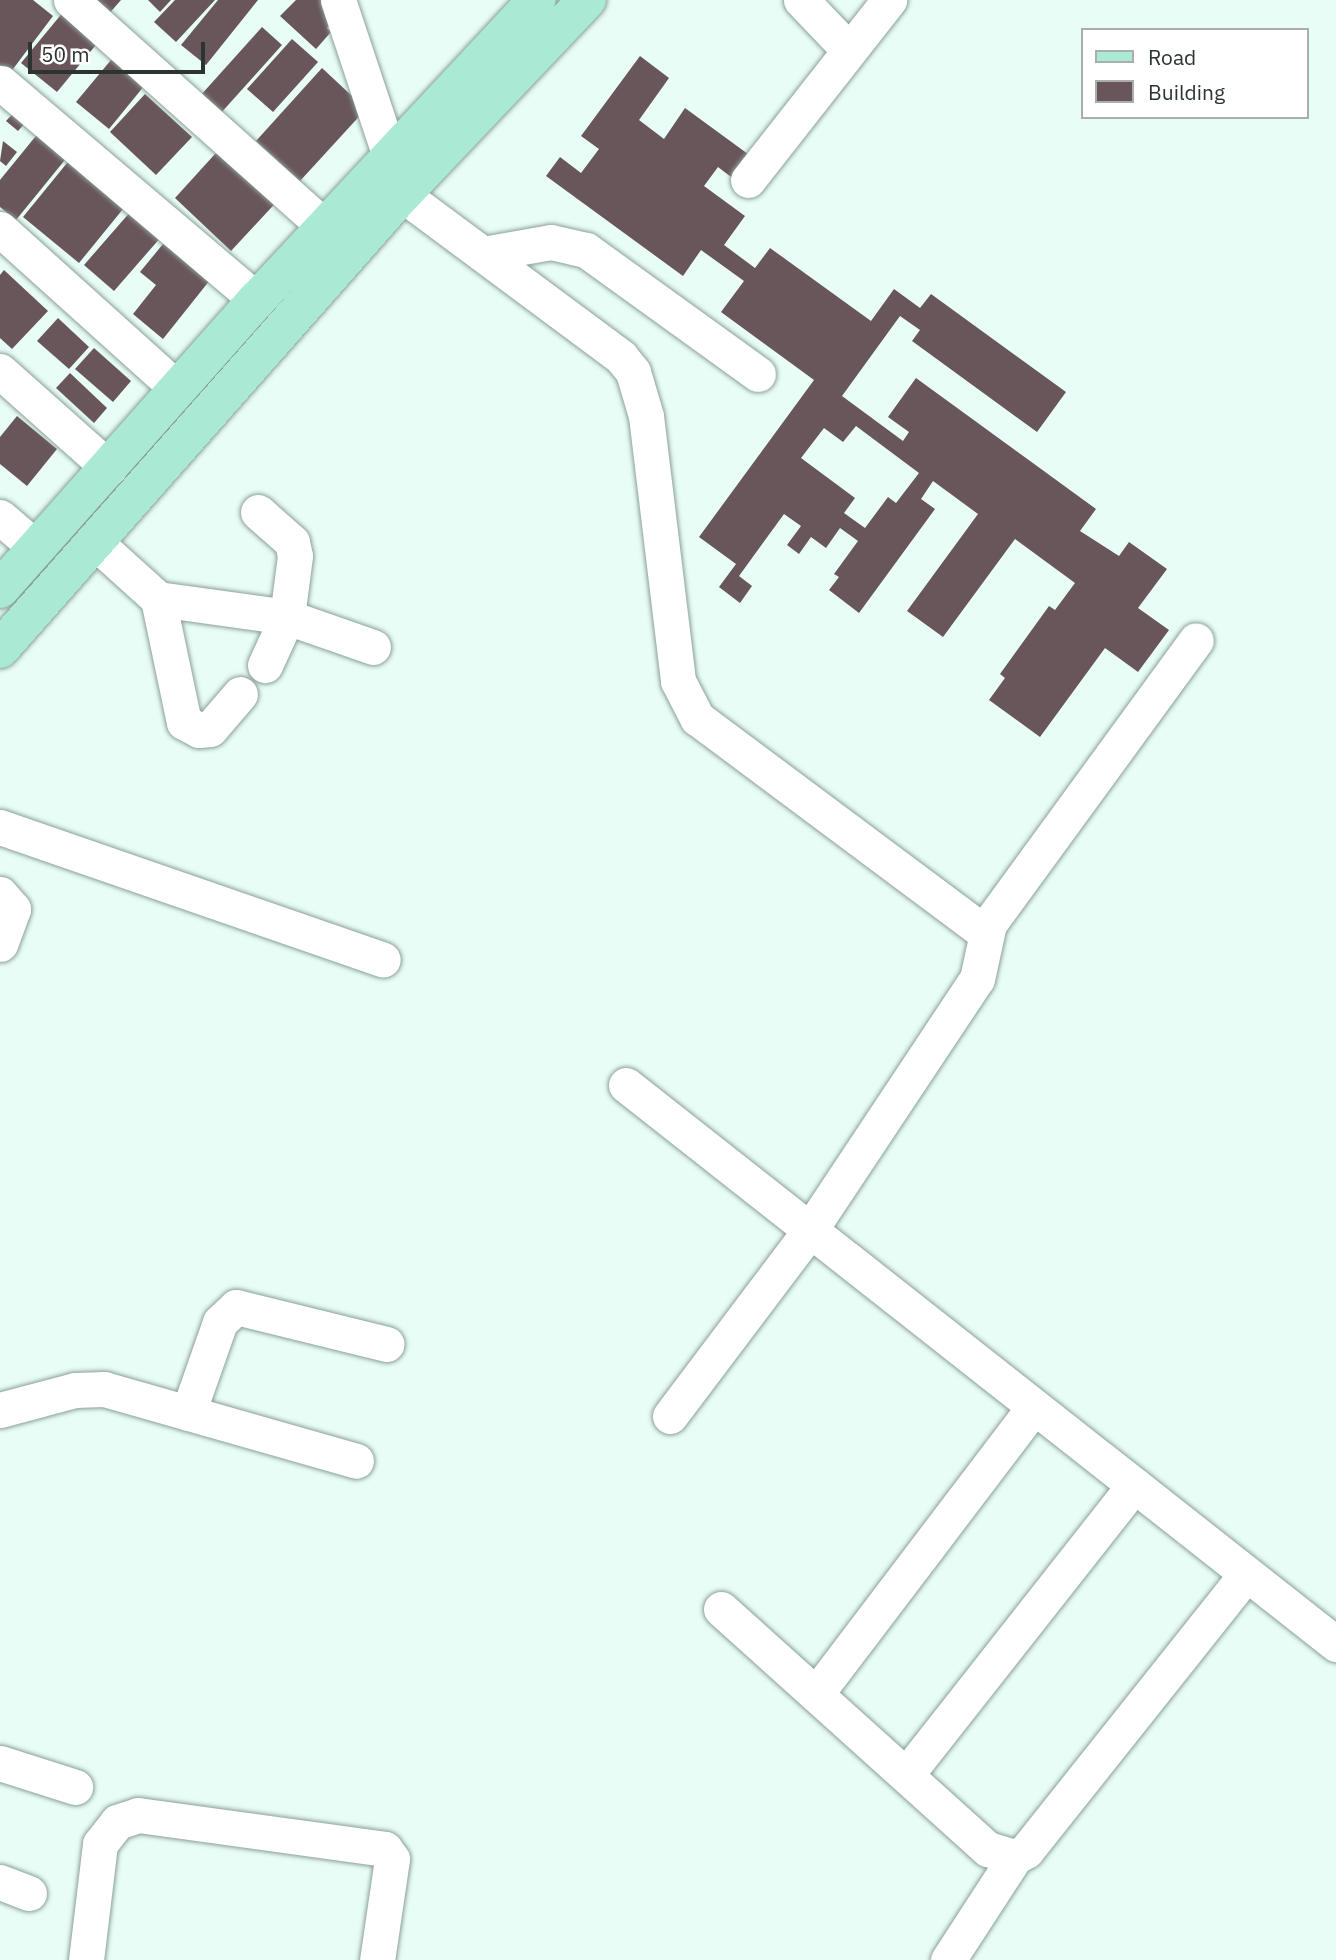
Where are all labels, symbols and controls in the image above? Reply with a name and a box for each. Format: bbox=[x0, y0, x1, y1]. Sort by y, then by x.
scale bar bbox=[32, 28, 208, 72]
legend bbox=[1080, 28, 1308, 119]
text: 50 m bbox=[41, 40, 90, 68]
text: Road bbox=[1148, 43, 1196, 71]
text: Building bbox=[1148, 78, 1225, 106]

